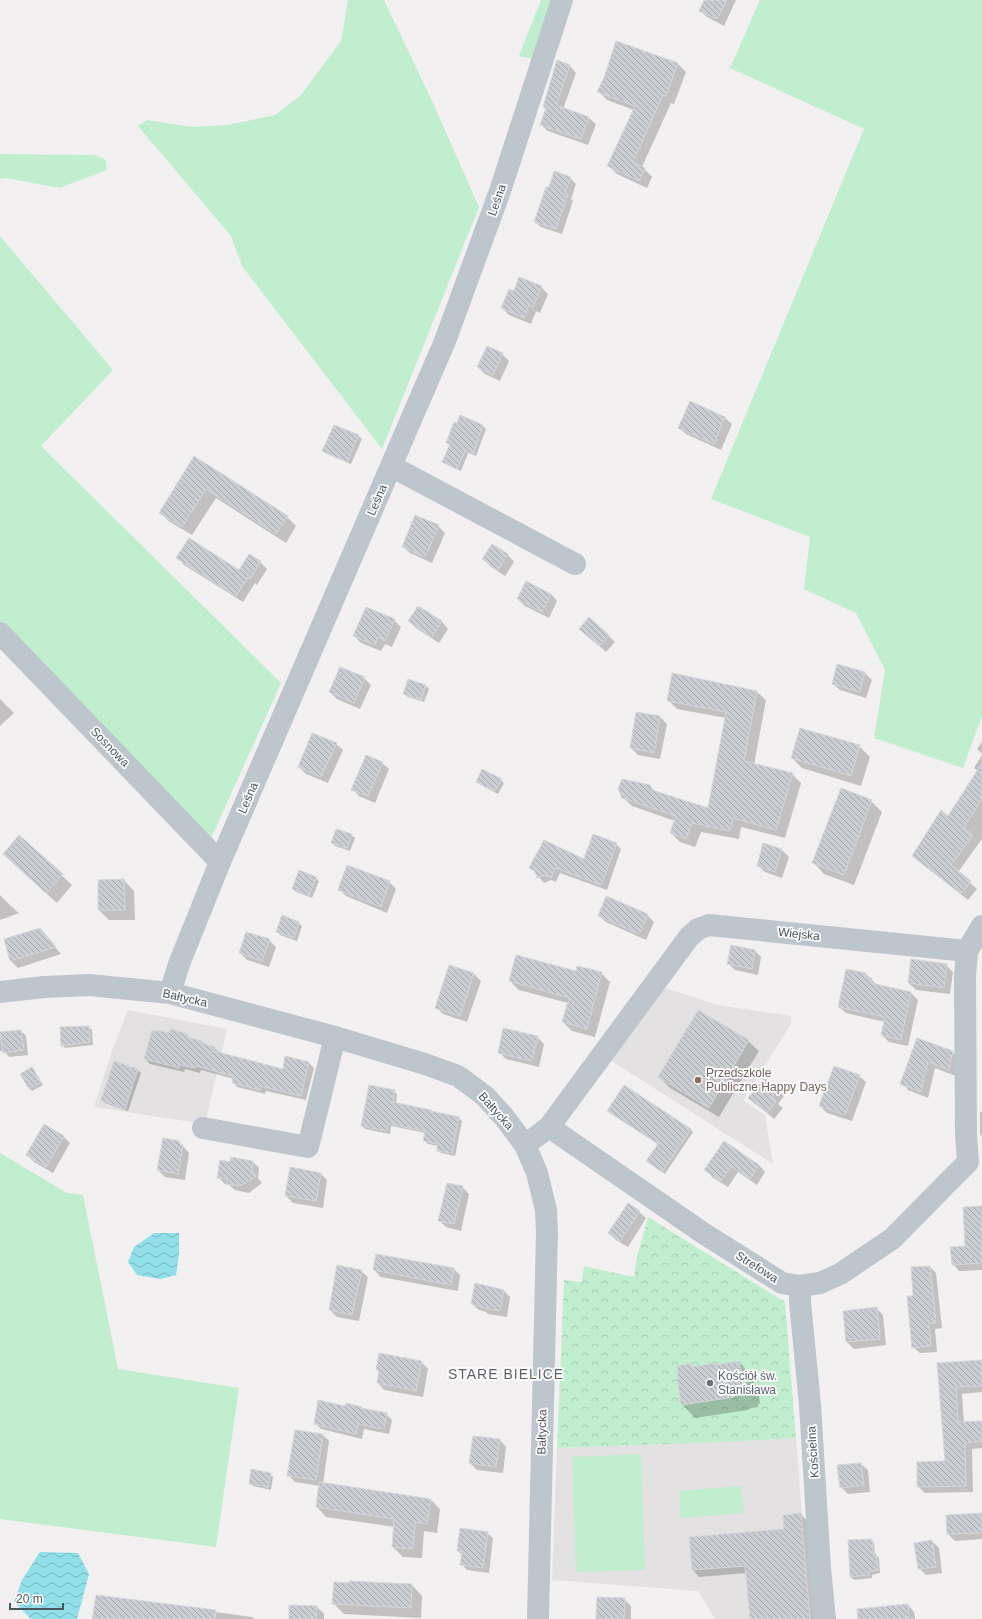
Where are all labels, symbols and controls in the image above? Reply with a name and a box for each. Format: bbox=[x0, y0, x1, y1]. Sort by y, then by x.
street label: Leśna bbox=[485, 182, 509, 218]
street label: Leśna bbox=[364, 482, 390, 518]
street label: Sosnowa bbox=[88, 724, 132, 770]
street label: Leśna bbox=[235, 780, 261, 816]
street label: Wiejska bbox=[777, 925, 821, 943]
street label: Bałtycka bbox=[161, 986, 209, 1010]
place label: Przedszkole Publiczne Happy Days bbox=[706, 1066, 827, 1094]
marker: Przedszkole Publiczne Happy Days bbox=[693, 1075, 703, 1085]
street label: Bałtycka bbox=[476, 1089, 517, 1133]
street label: Strefowa bbox=[733, 1249, 781, 1286]
district label: STARE BIELICE bbox=[448, 1366, 564, 1382]
place label: Kościół św. Stanisława bbox=[718, 1369, 777, 1397]
marker: Kościół św. Stanisława bbox=[705, 1378, 715, 1388]
street label: Bałtycka bbox=[535, 1409, 549, 1455]
street label: Kościelna bbox=[804, 1425, 822, 1478]
scale bar bbox=[10, 1585, 63, 1611]
text: 20 m bbox=[16, 1592, 43, 1606]

